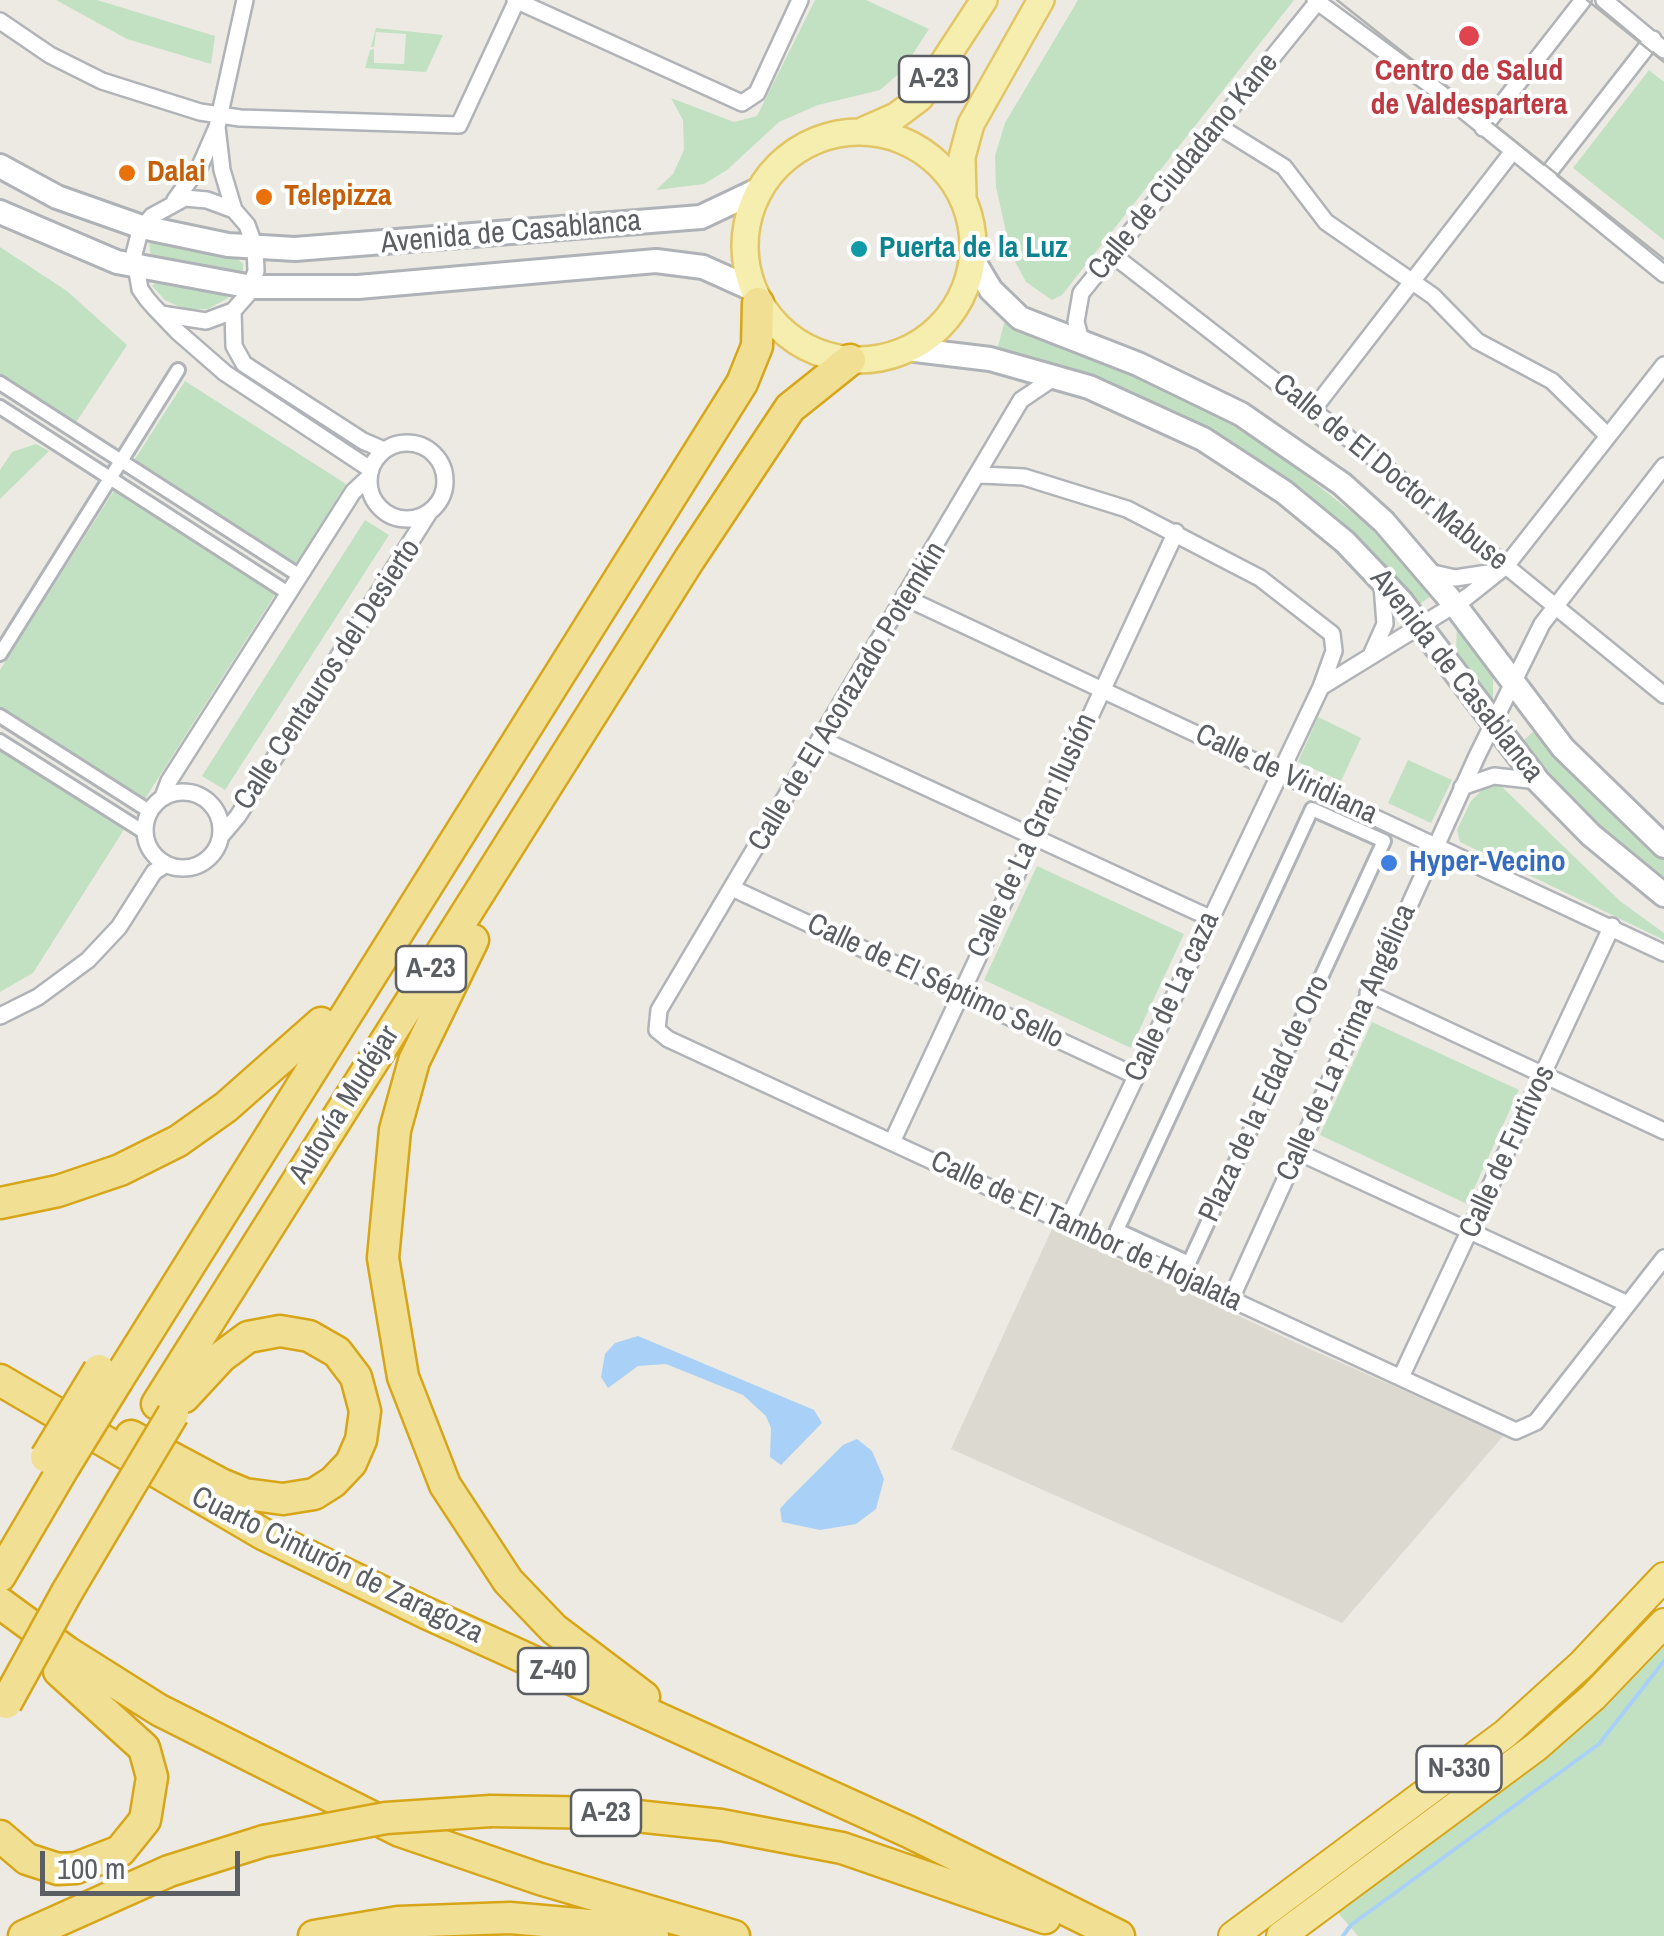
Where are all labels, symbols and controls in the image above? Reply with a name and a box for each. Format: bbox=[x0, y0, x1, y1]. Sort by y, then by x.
marker: Centro de Salud de Valdespartera bbox=[1456, 23, 1482, 49]
street label: Calle de Ciudadano Kane bbox=[1081, 46, 1287, 288]
place label: Centro de Salud de Valdespartera bbox=[1371, 54, 1567, 124]
road number: A-23 bbox=[899, 56, 969, 102]
place label: Dalai bbox=[147, 155, 206, 191]
marker: Dalai bbox=[116, 162, 138, 184]
place label: Telepizza bbox=[284, 179, 392, 215]
marker: Telepizza bbox=[253, 186, 275, 208]
street label: Avenida de Casablanca bbox=[380, 204, 642, 262]
place label: Puerta de la Luz bbox=[879, 231, 1068, 267]
marker: Puerta de la Luz bbox=[848, 238, 870, 260]
street label: Calle de El Doctor Mabuse bbox=[1265, 367, 1515, 579]
street label: Calle Centauros del Desierto bbox=[227, 533, 429, 817]
street label: Calle de El Acorazado Potemkin bbox=[741, 536, 955, 858]
street label: Avenida de Casablanca bbox=[1362, 562, 1550, 790]
street label: Calle de La Gran Ilusión bbox=[961, 708, 1105, 964]
street label: Calle de Viridiana bbox=[1189, 717, 1383, 833]
place label: Hyper-Vecino bbox=[1409, 845, 1566, 881]
marker: Hyper-Vecino bbox=[1378, 852, 1400, 874]
street label: Calle de La Prima Angélica bbox=[1270, 899, 1424, 1187]
street label: Calle de La caza bbox=[1118, 906, 1228, 1088]
street label: Calle de El Séptimo Sello bbox=[801, 907, 1069, 1057]
road number: A-23 bbox=[396, 946, 466, 992]
street label: Plaza de la Edad de Oro bbox=[1192, 970, 1338, 1228]
street label: Autovía Mudéjar bbox=[282, 1020, 408, 1190]
street label: Calle de Furtivos bbox=[1452, 1060, 1564, 1244]
street label: Calle de El Tambor de Hojalata bbox=[925, 1144, 1247, 1320]
street label: Cuarto Cinturón de Zaragoza bbox=[185, 1480, 489, 1652]
road number: Z-40 bbox=[518, 1648, 588, 1694]
road number: N-330 bbox=[1416, 1746, 1502, 1792]
road number: A-23 bbox=[571, 1790, 641, 1836]
scale bar bbox=[45, 1831, 245, 1893]
text: 100 m bbox=[57, 1848, 125, 1888]

